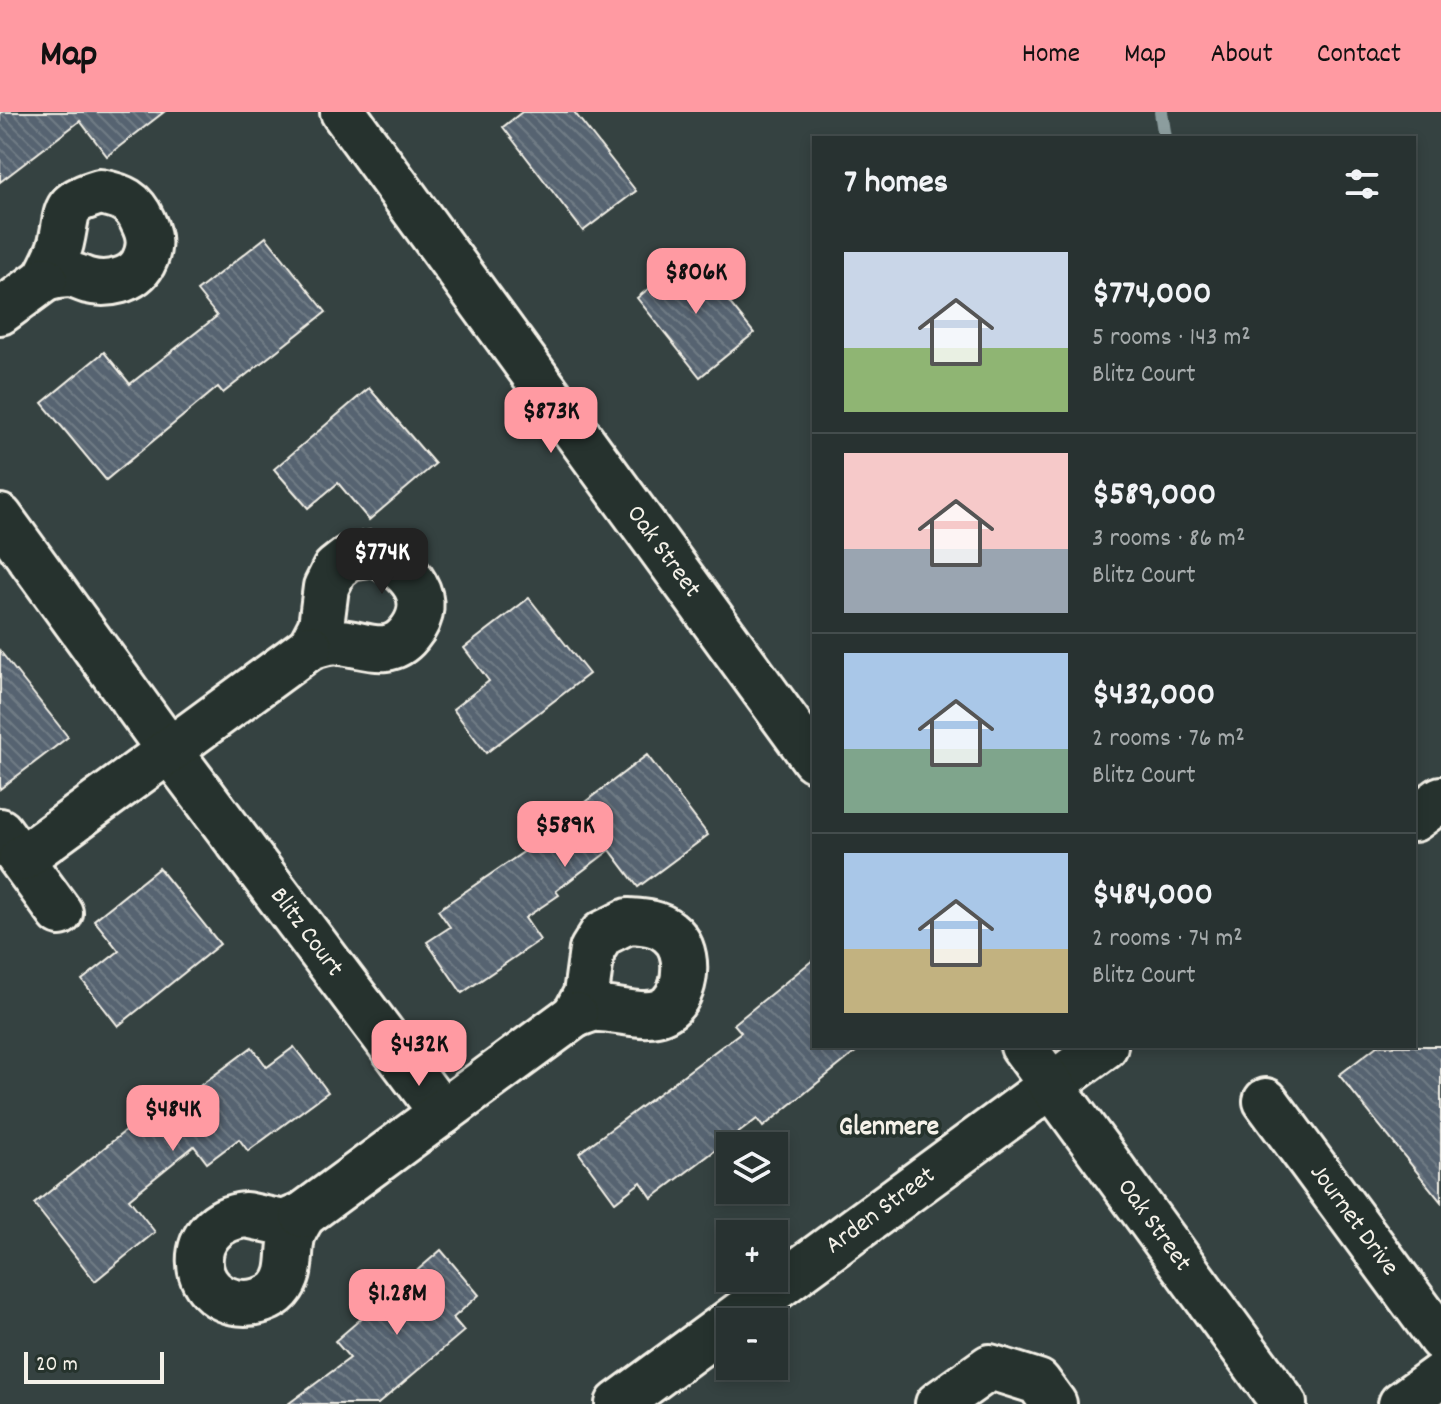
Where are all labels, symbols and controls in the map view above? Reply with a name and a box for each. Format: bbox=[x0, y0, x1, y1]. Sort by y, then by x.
text: Map bbox=[40, 29, 98, 84]
text: Home bbox=[1022, 36, 1080, 76]
text: Map bbox=[1124, 36, 1166, 76]
text: About bbox=[1210, 36, 1273, 76]
text: Contact bbox=[1317, 36, 1401, 76]
text: 7 homes bbox=[844, 160, 948, 209]
icon: filters bbox=[1340, 162, 1384, 206]
pin: $806K bbox=[640, 248, 752, 316]
text: $806K bbox=[665, 255, 727, 292]
text: $774,000 bbox=[1092, 271, 1211, 320]
icon: home bbox=[908, 284, 1004, 380]
text: 5 rooms · 143 m² bbox=[1092, 320, 1251, 357]
text: Blitz Court bbox=[1092, 357, 1196, 394]
pin: $873K bbox=[495, 387, 607, 455]
text: $873K bbox=[522, 394, 580, 431]
text: $589,000 bbox=[1092, 472, 1216, 521]
icon: home bbox=[908, 485, 1004, 581]
street label: Oak Street bbox=[617, 498, 710, 606]
text: 3 rooms · 86 m² bbox=[1092, 521, 1245, 558]
pin: $774K bbox=[326, 528, 438, 596]
text: $774K bbox=[354, 535, 410, 572]
text: Blitz Court bbox=[1092, 558, 1196, 595]
text: $432,000 bbox=[1092, 672, 1215, 721]
icon: home bbox=[908, 685, 1004, 781]
text: 2 rooms · 76 m² bbox=[1092, 721, 1245, 758]
text: Blitz Court bbox=[1092, 758, 1196, 795]
pin: $589K bbox=[509, 801, 621, 869]
text: $589K bbox=[535, 808, 595, 845]
text: $484,000 bbox=[1092, 872, 1213, 921]
street label: Blitz Court bbox=[260, 880, 352, 985]
icon: home bbox=[908, 885, 1004, 981]
text: 2 rooms · 74 m² bbox=[1092, 921, 1243, 958]
text: Blitz Court bbox=[1092, 958, 1196, 995]
pin: $432K bbox=[363, 1020, 475, 1088]
text: $432K bbox=[390, 1027, 448, 1064]
pin: $484K bbox=[117, 1085, 229, 1153]
text: $484K bbox=[144, 1092, 202, 1129]
district label: Glenmere bbox=[839, 1109, 939, 1149]
map controls bbox=[716, 1132, 788, 1380]
button: layers bbox=[716, 1132, 788, 1204]
street label: Journet Drive bbox=[1300, 1156, 1407, 1284]
street label: Arden Street bbox=[818, 1158, 944, 1264]
street label: Oak Street bbox=[1107, 1171, 1200, 1280]
button: + bbox=[716, 1220, 788, 1292]
pin: $1.28M bbox=[332, 1269, 462, 1337]
text: $1.28M bbox=[367, 1276, 427, 1313]
button: − bbox=[716, 1308, 788, 1380]
scale bar bbox=[24, 1348, 164, 1384]
text: 20 m bbox=[36, 1350, 78, 1381]

